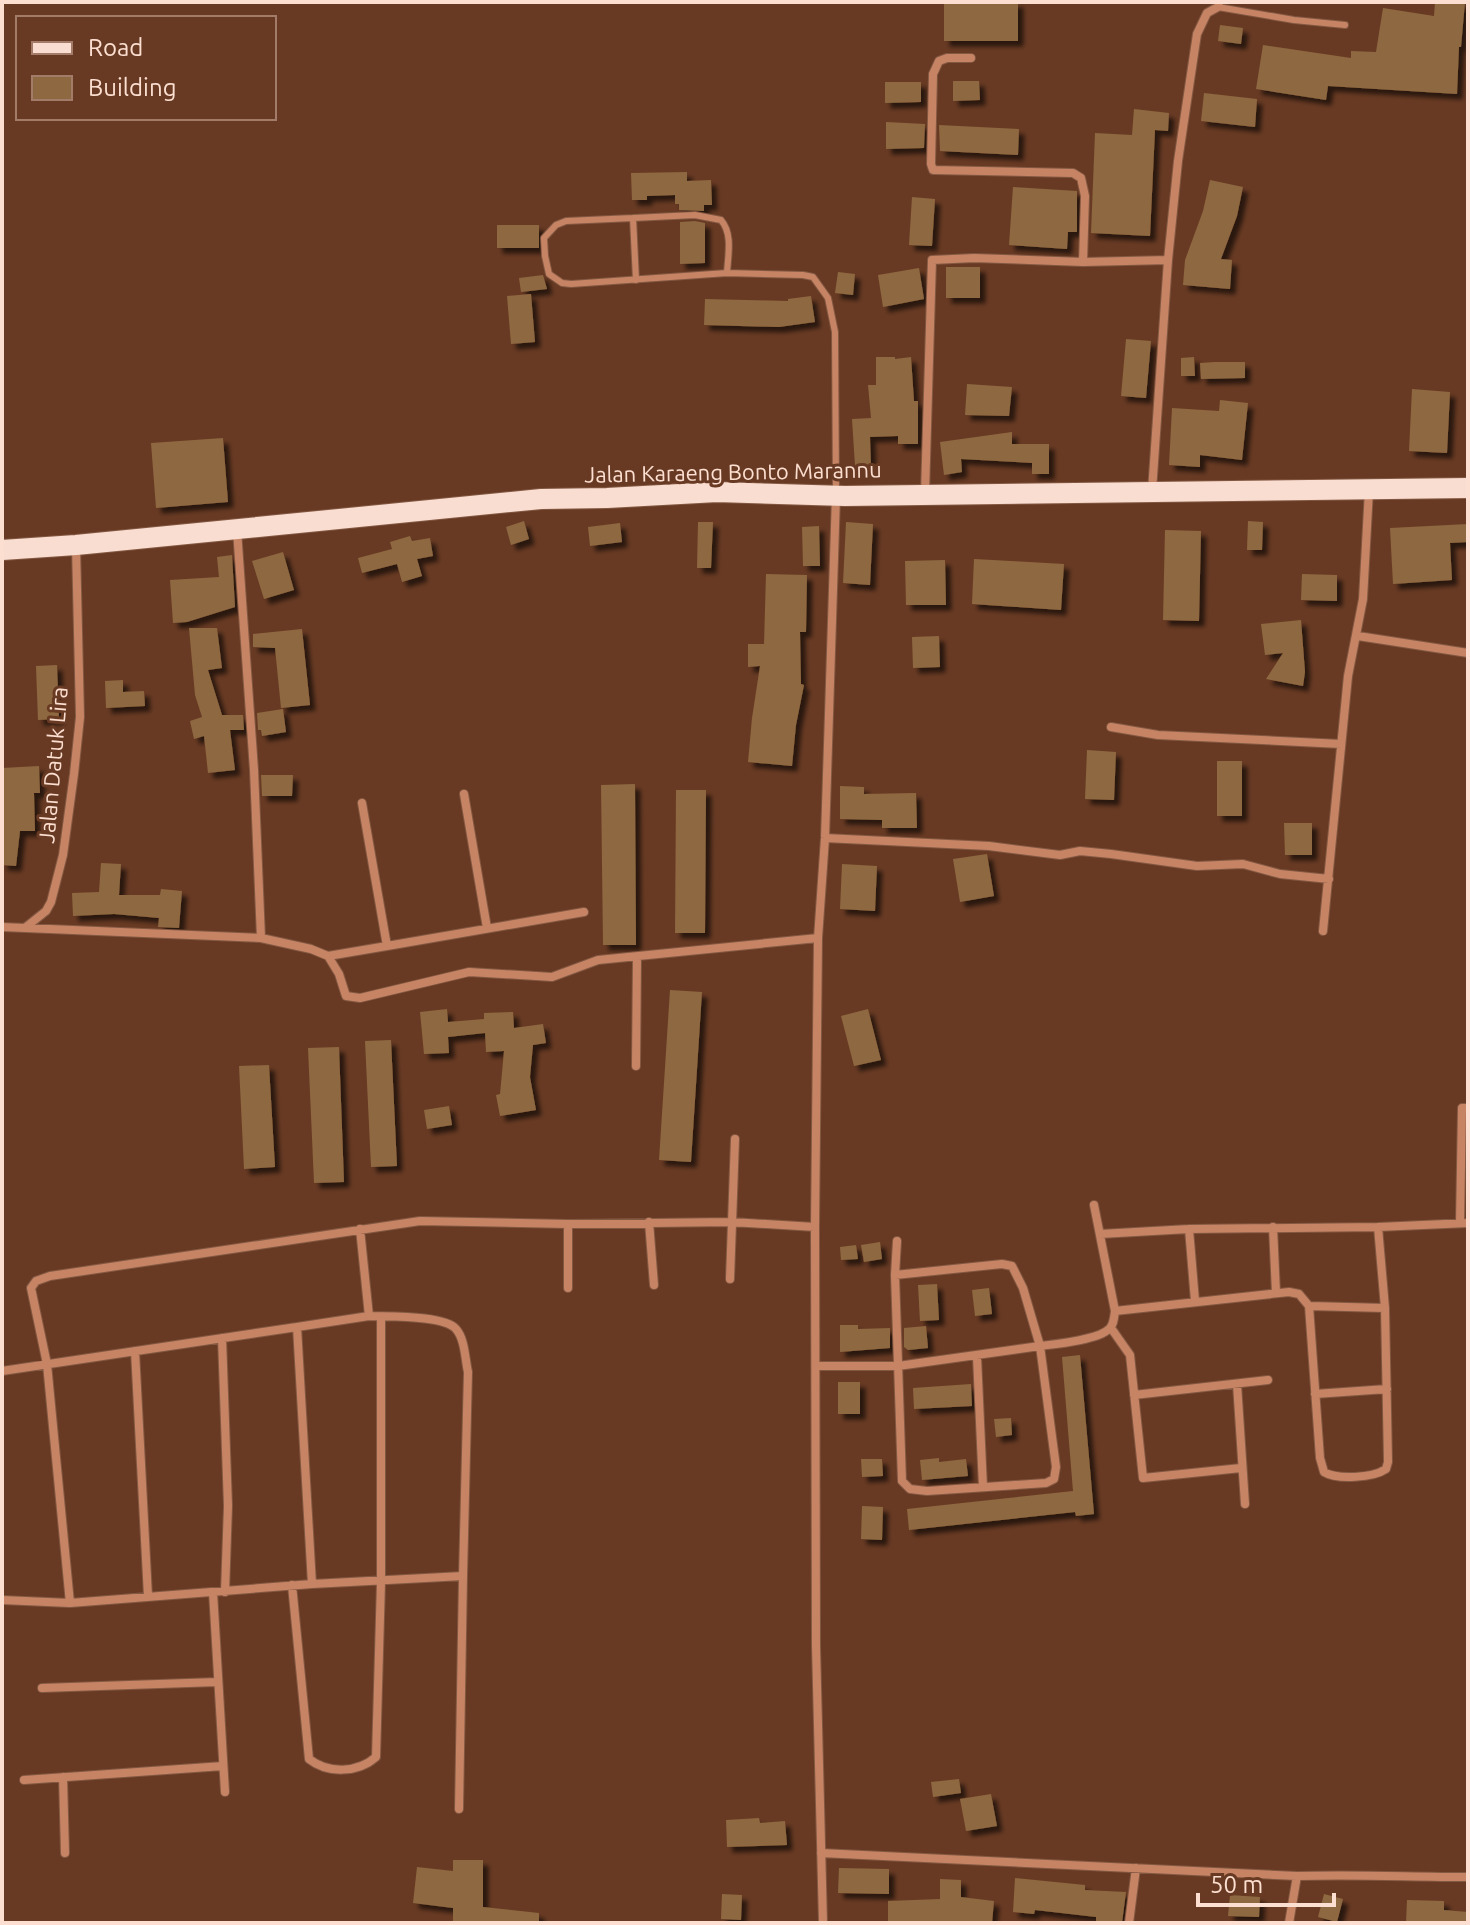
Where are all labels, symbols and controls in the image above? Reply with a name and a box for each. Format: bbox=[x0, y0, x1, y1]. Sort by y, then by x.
legend bbox=[16, 16, 276, 120]
text: Road bbox=[88, 34, 143, 61]
text: Building bbox=[88, 74, 176, 101]
street label: Jalan Karaeng Bonto Marannu bbox=[584, 456, 882, 487]
street label: Jalan Datuk Lira bbox=[33, 686, 72, 844]
scale bar bbox=[1198, 1857, 1334, 1907]
text: 50 m bbox=[1210, 1871, 1263, 1898]

